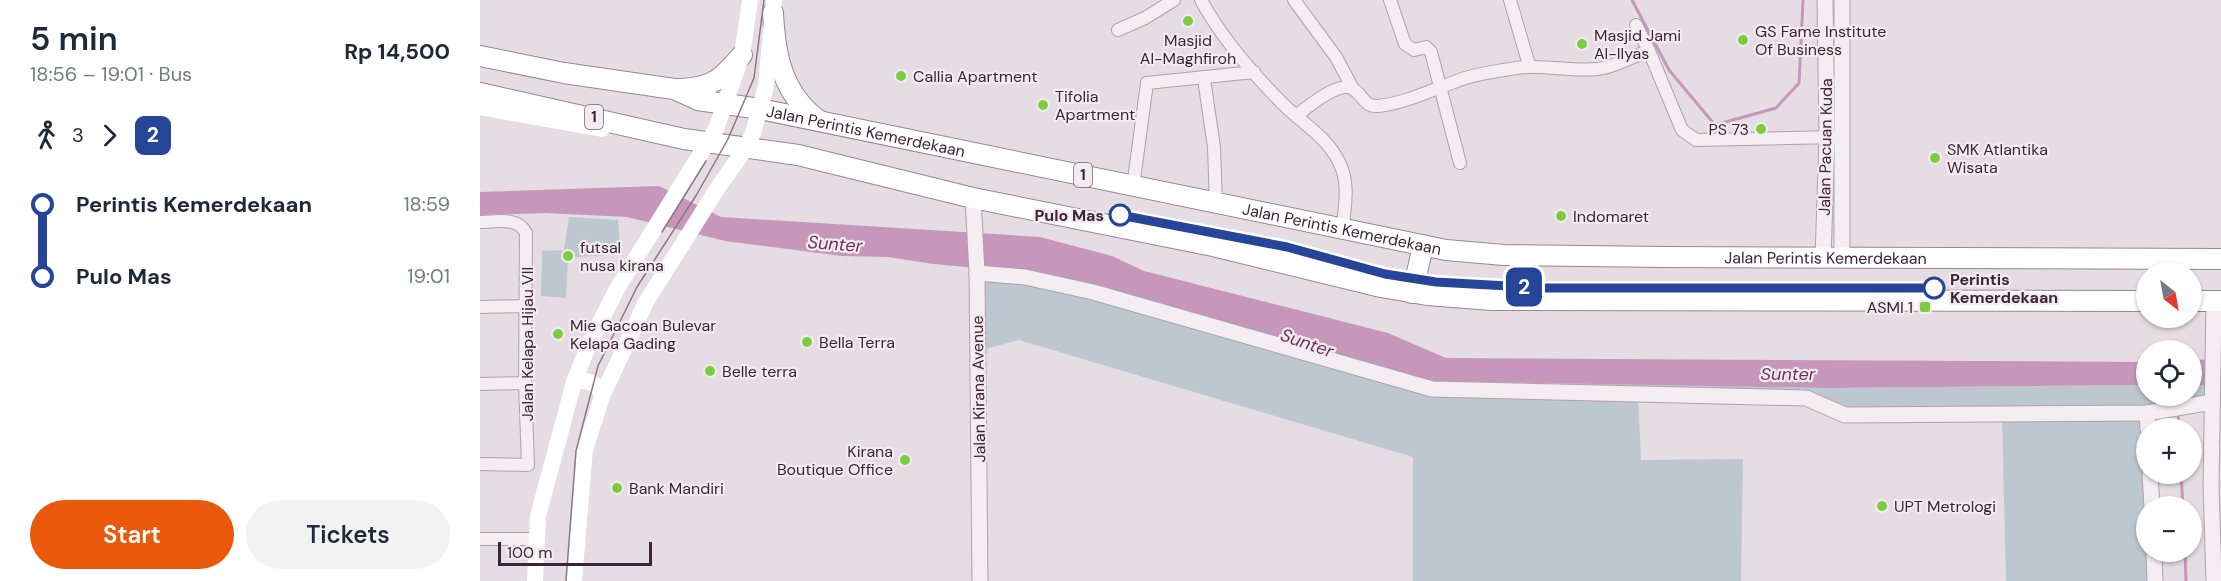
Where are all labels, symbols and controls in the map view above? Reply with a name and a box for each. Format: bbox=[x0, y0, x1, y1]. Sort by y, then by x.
marker: Masjid Al-Maghfiroh bbox=[1181, 14, 1195, 28]
text: 5 min bbox=[30, 17, 118, 60]
place label: GS Fame Institute Of Business bbox=[1755, 21, 1886, 60]
place label: Masjid Jami Al-Ilyas bbox=[1594, 25, 1681, 64]
place label: Masjid Al-Maghfiroh bbox=[1140, 30, 1236, 69]
marker: GS Fame Institute Of Business bbox=[1736, 33, 1750, 47]
text: Rp 14,500 bbox=[344, 37, 450, 66]
marker: Masjid Jami Al-Ilyas bbox=[1575, 37, 1589, 51]
text: 18:56 – 19:01 · Bus bbox=[30, 61, 192, 87]
place label: Callia Apartment bbox=[913, 66, 1037, 87]
marker: Callia Apartment bbox=[894, 69, 908, 83]
street label: Jalan Pacuan Kuda bbox=[1814, 78, 1837, 216]
place label: Tifolia Apartment bbox=[1055, 86, 1135, 125]
marker: Tifolia Apartment bbox=[1036, 98, 1050, 112]
street label: Jalan Perintis Kemerdekaan bbox=[764, 101, 967, 162]
road number: 1 bbox=[585, 105, 603, 129]
icon: walk bbox=[30, 119, 63, 152]
icon: forward bbox=[93, 119, 126, 152]
place label: PS 73 bbox=[1709, 119, 1749, 140]
text: 2 bbox=[147, 121, 159, 149]
text: 3 bbox=[72, 122, 84, 148]
marker: PS 73 bbox=[1754, 122, 1768, 136]
place label: SMK Atlantika Wisata bbox=[1947, 139, 2048, 178]
marker: SMK Atlantika Wisata bbox=[1928, 151, 1942, 165]
road number: 1 bbox=[1074, 163, 1092, 187]
text: Perintis Kemerdekaan bbox=[76, 190, 312, 219]
text: 18:59 bbox=[403, 191, 450, 217]
street label: Jalan Perintis Kemerdekaan bbox=[1241, 198, 1443, 260]
marker: Pulo Mas bbox=[1109, 204, 1131, 226]
place label: Pulo Mas bbox=[1034, 205, 1104, 226]
place label: Indomaret bbox=[1573, 206, 1649, 227]
marker: Indomaret bbox=[1554, 209, 1568, 223]
water label: Sunter bbox=[807, 230, 864, 258]
place label: futsal nusa kirana bbox=[580, 237, 664, 276]
street label: Jalan Perintis Kemerdekaan bbox=[1724, 247, 1927, 269]
marker: futsal nusa kirana bbox=[561, 249, 575, 263]
text: Pulo Mas bbox=[76, 262, 172, 291]
north arrow bbox=[2136, 262, 2202, 328]
map controls bbox=[2136, 262, 2202, 562]
text: 19:01 bbox=[407, 263, 450, 289]
street label: Jalan Kelapa Hijau VII bbox=[517, 267, 538, 421]
line badge: 2 bbox=[1504, 268, 1544, 306]
place label: Perintis Kemerdekaan bbox=[1950, 269, 2058, 308]
text: 2 bbox=[1518, 273, 1530, 301]
marker: Perintis Kemerdekaan bbox=[1923, 277, 1945, 299]
place label: ASMI 1 bbox=[1867, 297, 1913, 318]
marker: ASMI 1 bbox=[1918, 300, 1932, 314]
place label: Mie Gacoan Bulevar Kelapa Gading bbox=[570, 315, 716, 354]
street label: Jalan Kirana Avenue bbox=[967, 315, 990, 463]
water label: Sunter bbox=[1277, 323, 1338, 364]
marker: Mie Gacoan Bulevar Kelapa Gading bbox=[551, 327, 565, 341]
place label: Bella Terra bbox=[819, 332, 895, 353]
marker: Bella Terra bbox=[800, 335, 814, 349]
button: locate bbox=[2136, 340, 2202, 406]
place label: Belle terra bbox=[722, 361, 797, 382]
water label: Sunter bbox=[1761, 362, 1817, 386]
marker: Belle terra bbox=[703, 364, 717, 378]
button: + bbox=[2136, 418, 2202, 484]
place label: Kirana Boutique Office bbox=[777, 441, 893, 480]
marker: Kirana Boutique Office bbox=[898, 453, 912, 467]
place label: Bank Mandiri bbox=[629, 478, 724, 499]
marker: Bank Mandiri bbox=[610, 481, 624, 495]
place label: UPT Metrologi bbox=[1894, 496, 1996, 517]
button: − bbox=[2136, 496, 2202, 562]
marker: UPT Metrologi bbox=[1875, 499, 1889, 513]
button: Start bbox=[30, 500, 234, 569]
button: Tickets bbox=[246, 500, 450, 569]
scale bar bbox=[498, 539, 652, 566]
text: 100 m bbox=[507, 542, 552, 563]

